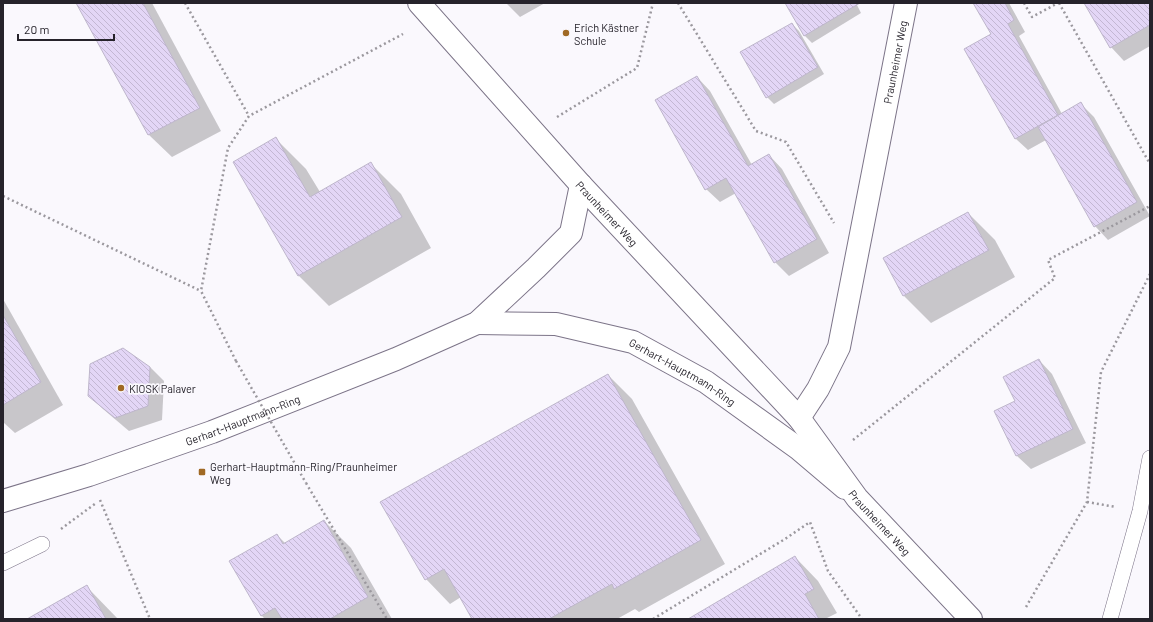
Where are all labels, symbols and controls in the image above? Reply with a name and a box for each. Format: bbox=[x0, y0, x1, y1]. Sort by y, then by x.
scale bar bbox=[18, 16, 114, 42]
street label: Praunheimer Weg bbox=[880, 19, 909, 105]
place label: Erich Kästner Schule bbox=[574, 21, 639, 47]
text: 20 m bbox=[24, 22, 50, 36]
marker: Erich Kästner Schule bbox=[561, 28, 571, 38]
street label: Praunheimer Weg bbox=[574, 178, 641, 248]
street label: Gerhart-Hauptmann-Ring bbox=[627, 335, 739, 408]
place label: KIOSK Palaver bbox=[129, 382, 196, 395]
marker: KIOSK Palaver bbox=[116, 383, 126, 393]
street label: Gerhart-Hauptmann-Ring bbox=[183, 391, 302, 447]
place label: Gerhart-Hauptmann-Ring/Praunheimer Weg bbox=[210, 460, 397, 486]
marker: Gerhart-Hauptmann-Ring/Praunheimer Weg bbox=[197, 467, 207, 477]
street label: Praunheimer Weg bbox=[847, 487, 914, 558]

